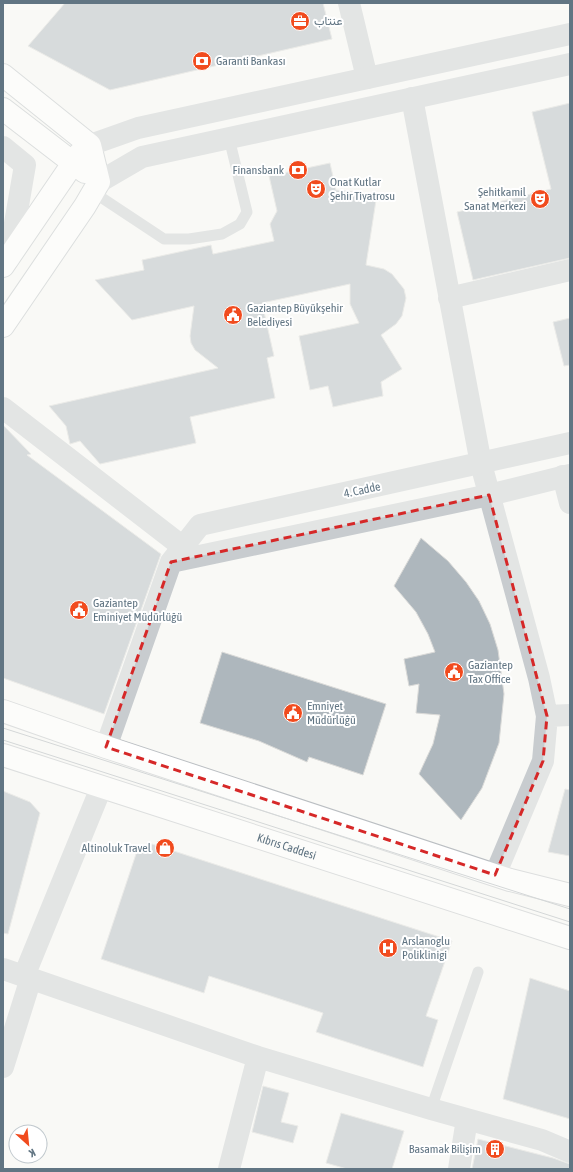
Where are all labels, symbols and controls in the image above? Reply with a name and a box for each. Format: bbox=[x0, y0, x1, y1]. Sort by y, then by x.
office icon: عنتاب bbox=[289, 10, 311, 32]
place label: عنتاب bbox=[314, 14, 343, 28]
bank icon: Garanti Bankası bbox=[191, 50, 213, 72]
place label: Garanti Bankası bbox=[216, 54, 285, 68]
bank icon: Finansbank bbox=[287, 159, 309, 181]
place label: Finansbank bbox=[233, 163, 285, 177]
place label: Onat Kutlar Şehir Tiyatrosu bbox=[330, 175, 395, 203]
theatre icon: Onat Kutlar Şehir Tiyatrosu bbox=[305, 178, 327, 200]
place label: Şehitkamil Sanat Merkezi bbox=[464, 185, 527, 213]
theatre icon: Şehitkamil Sanat Merkezi bbox=[529, 188, 551, 210]
place label: Gaziantep Büyükşehir Belediyesi bbox=[247, 301, 343, 329]
public building icon: Gaziantep Büyükşehir Belediyesi bbox=[222, 304, 244, 326]
street label: 4. Cadde bbox=[342, 479, 382, 501]
place label: Gaziantep Eminiyet Müdürlüğü bbox=[93, 596, 182, 624]
public building icon: Gaziantep Eminiyet Müdürlüğü bbox=[68, 599, 90, 621]
place label: Gaziantep Tax Office bbox=[468, 658, 513, 686]
public building icon: Gaziantep Tax Office bbox=[443, 661, 465, 683]
place label: Emniyet Müdürlüğü bbox=[307, 699, 356, 727]
public building icon: Emniyet Müdürlüğü bbox=[282, 702, 304, 724]
street label: Kıbrıs Caddesi bbox=[255, 830, 318, 863]
shop icon: Altinoluk Travel bbox=[154, 837, 176, 859]
place label: Altinoluk Travel bbox=[81, 841, 152, 855]
place label: Arslanoglu Poliklinigi bbox=[402, 934, 450, 962]
hospital icon: Arslanoglu Poliklinigi bbox=[377, 937, 399, 959]
north arrow bbox=[8, 1124, 48, 1164]
building icon: Basamak Bilişim bbox=[484, 1138, 506, 1160]
place label: Basamak Bilişim bbox=[409, 1142, 481, 1156]
text: K bbox=[27, 1146, 38, 1160]

